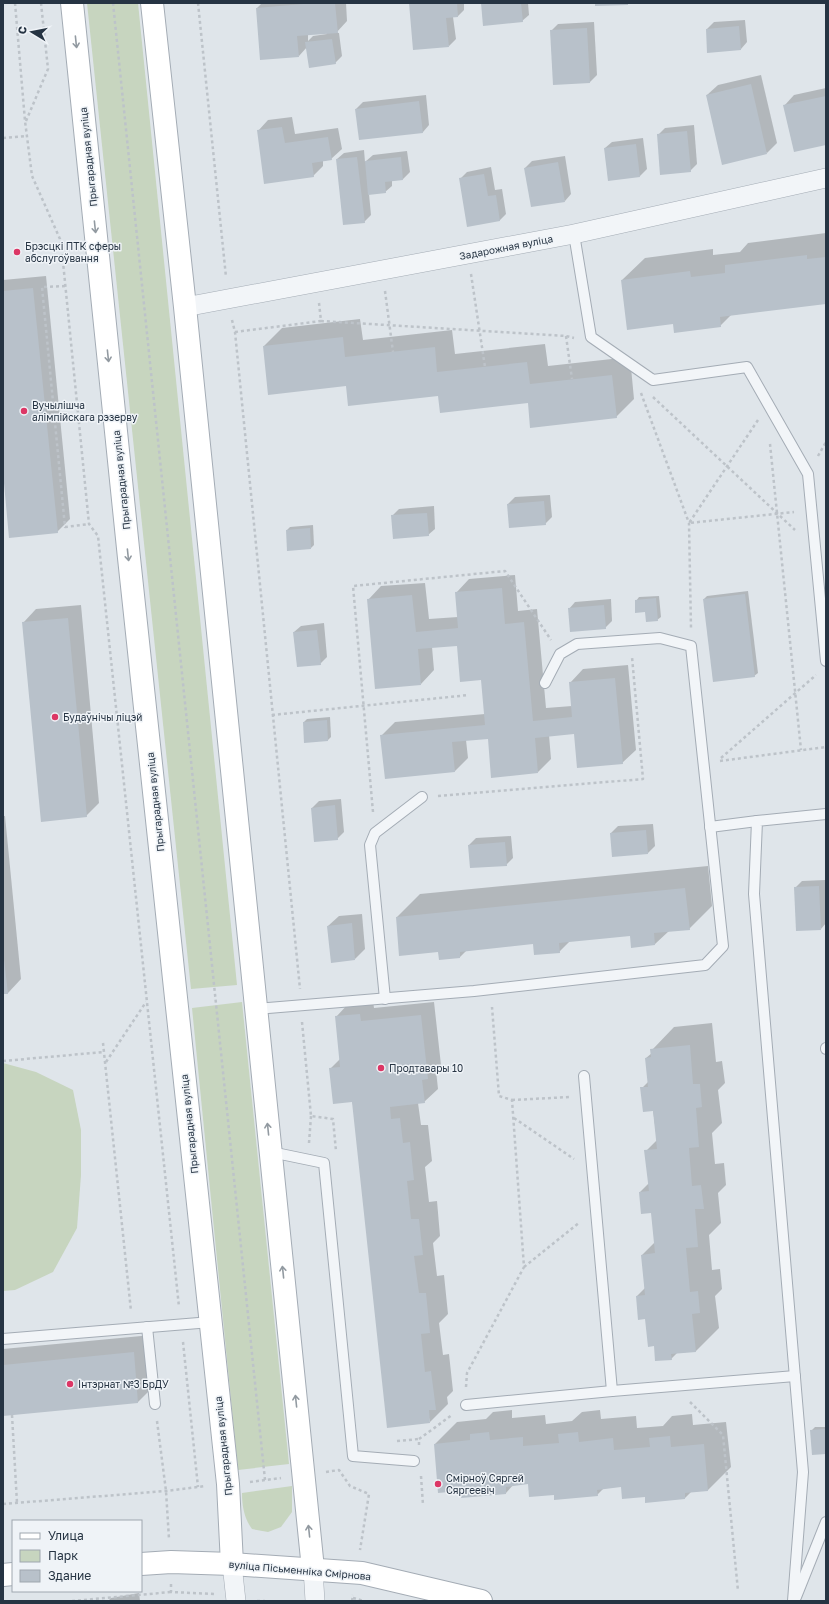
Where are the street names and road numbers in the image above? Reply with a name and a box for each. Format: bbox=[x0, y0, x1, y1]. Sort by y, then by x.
street label: Прыгарадная вуліца bbox=[77, 107, 99, 207]
street label: Задарожная вуліца bbox=[458, 232, 554, 262]
street label: Прыгарадная вуліца bbox=[110, 430, 132, 530]
street label: Прыгарадная вуліца bbox=[144, 752, 166, 852]
street label: Прыгарадная вуліца bbox=[178, 1074, 200, 1174]
street label: Прыгарадная вуліца bbox=[212, 1396, 234, 1496]
street label: вуліца Пісьменніка Смірнова bbox=[228, 1558, 372, 1582]

